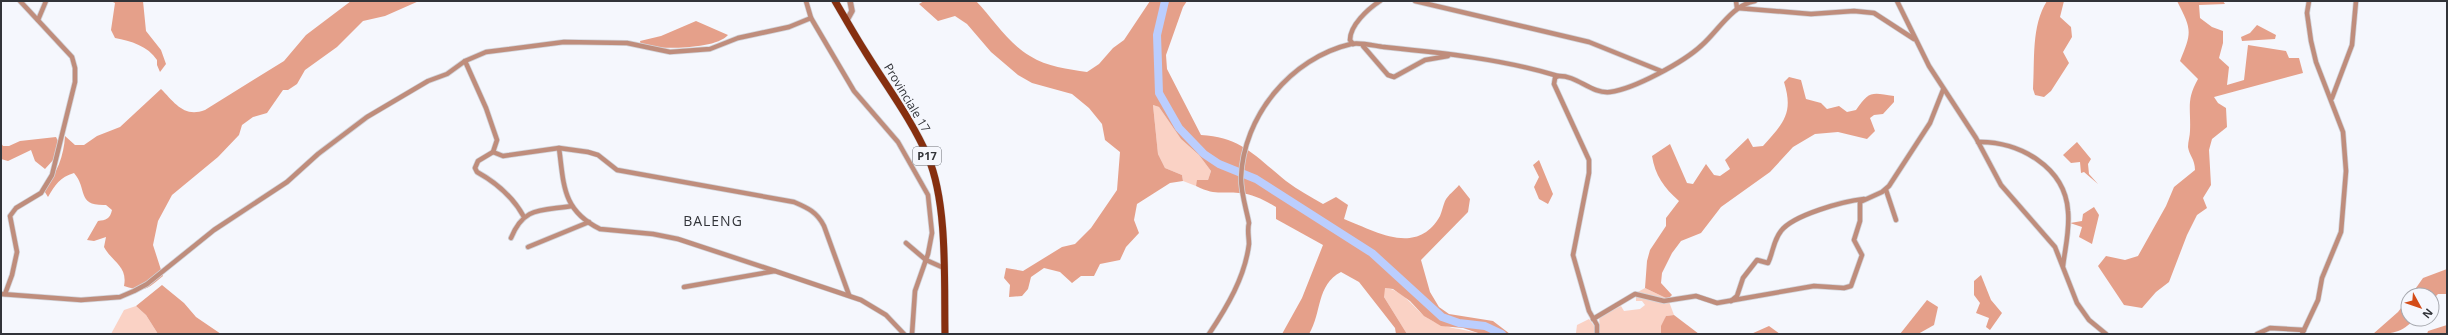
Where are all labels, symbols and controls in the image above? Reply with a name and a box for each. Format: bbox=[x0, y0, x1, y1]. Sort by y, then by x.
street label: Provinciale 17 bbox=[880, 60, 935, 136]
road number: P17 bbox=[913, 147, 941, 165]
district label: BALENG bbox=[683, 211, 743, 230]
north arrow bbox=[2400, 287, 2440, 327]
text: N bbox=[2419, 305, 2437, 322]

